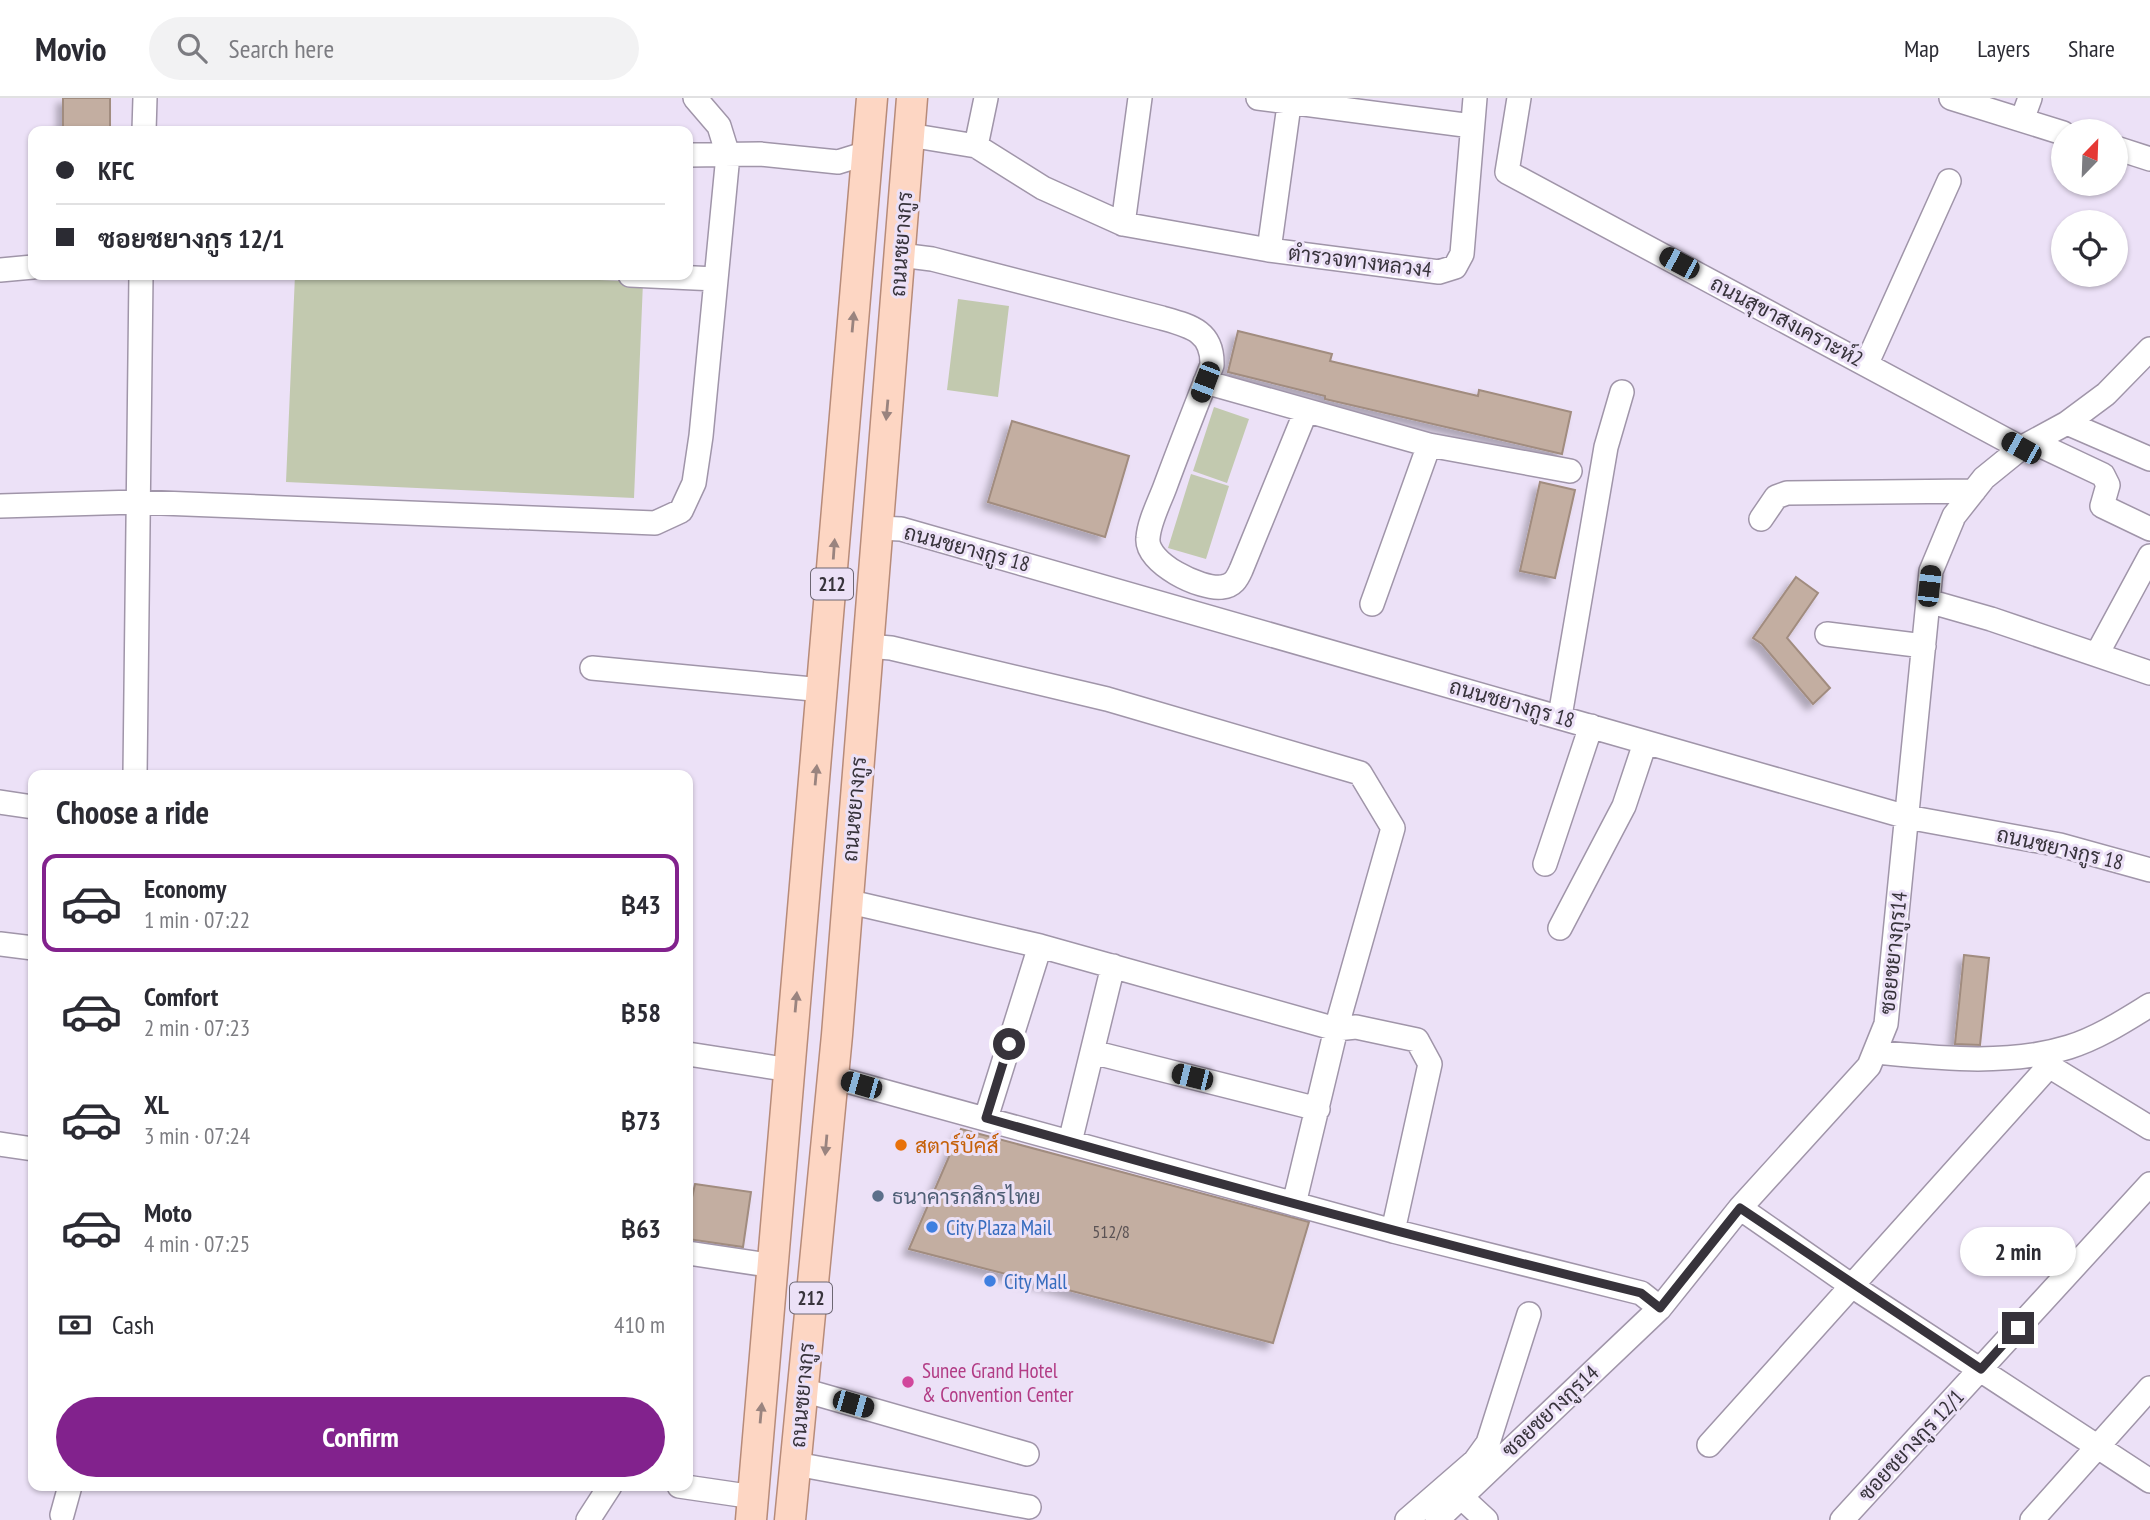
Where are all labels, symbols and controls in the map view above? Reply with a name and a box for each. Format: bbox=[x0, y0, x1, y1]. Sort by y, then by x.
search box bbox=[149, 17, 639, 80]
text: Movio bbox=[35, 27, 107, 70]
icon: search bbox=[173, 29, 211, 67]
text: Search here bbox=[229, 32, 334, 65]
text: Map bbox=[1904, 33, 1939, 64]
text: Layers bbox=[1977, 33, 2030, 64]
text: Share bbox=[2068, 33, 2115, 64]
north arrow bbox=[2051, 119, 2128, 196]
map controls bbox=[2051, 119, 2128, 287]
text: KFC bbox=[98, 154, 134, 187]
street label: ถนนชยางกูร bbox=[884, 190, 920, 298]
button: locate bbox=[2051, 210, 2128, 287]
text: ซอยชยางกูร 12/1 bbox=[98, 222, 284, 255]
street label: ตำรวจทางหลวง4 bbox=[1287, 239, 1434, 283]
car bbox=[1656, 244, 1703, 282]
street label: ถนนสุขาสงเคราะห์2 bbox=[1706, 269, 1868, 373]
one-way arrow bbox=[847, 311, 858, 333]
car bbox=[1188, 359, 1223, 405]
one-way arrow bbox=[881, 399, 892, 421]
car bbox=[1998, 429, 2045, 467]
street label: ถนนชยางกูร 18 bbox=[901, 518, 1033, 580]
one-way arrow bbox=[829, 537, 840, 559]
car bbox=[1917, 564, 1942, 608]
road number: 212 bbox=[811, 569, 853, 600]
street label: ถนนชยางกูร 18 bbox=[1446, 672, 1578, 736]
street label: ถนนชยางกูร bbox=[836, 755, 874, 863]
one-way arrow bbox=[811, 764, 822, 786]
text: Choose a ride bbox=[56, 791, 209, 833]
street label: ถนนชยางกูร 18 bbox=[1994, 820, 2126, 878]
icon: car bbox=[60, 872, 123, 935]
text: Economy bbox=[144, 872, 226, 905]
text: ฿43 bbox=[621, 888, 661, 921]
street label: ซอยชยางกูร14 bbox=[1873, 890, 1915, 1016]
text: 1 min · 07:22 bbox=[144, 905, 250, 934]
icon: car bbox=[60, 980, 123, 1043]
text: Comfort bbox=[144, 980, 218, 1013]
one-way arrow bbox=[791, 991, 802, 1013]
text: ฿58 bbox=[621, 996, 661, 1029]
text: 2 min · 07:23 bbox=[144, 1013, 250, 1042]
route start bbox=[993, 1028, 1025, 1060]
car bbox=[1170, 1062, 1215, 1092]
car bbox=[838, 1069, 885, 1101]
icon: car bbox=[60, 1088, 123, 1151]
text: XL bbox=[144, 1088, 169, 1121]
text: ฿73 bbox=[621, 1104, 661, 1137]
text: 3 min · 07:24 bbox=[144, 1121, 250, 1150]
place label: สตาร์บัคส์ bbox=[915, 1132, 999, 1159]
one-way arrow bbox=[820, 1134, 831, 1156]
marker: สตาร์บัคส์ bbox=[893, 1137, 909, 1153]
place label: ธนาคารกสิกรไทย bbox=[892, 1183, 1041, 1210]
marker: ธนาคารกสิกรไทย bbox=[870, 1188, 886, 1204]
icon: car bbox=[60, 1196, 123, 1259]
text: Moto bbox=[144, 1196, 192, 1229]
text: ฿63 bbox=[621, 1212, 661, 1245]
place label: City Plaza Mail bbox=[946, 1214, 1052, 1241]
marker: City Plaza Mail bbox=[924, 1219, 940, 1235]
house number: 512/8 bbox=[1092, 1220, 1130, 1243]
callout: 2 min bbox=[1960, 1226, 2076, 1276]
text: 4 min · 07:25 bbox=[144, 1229, 250, 1258]
text: 2 min bbox=[1995, 1237, 2041, 1266]
place label: City Mall bbox=[1004, 1268, 1067, 1295]
marker: City Mall bbox=[982, 1273, 998, 1289]
road number: 212 bbox=[790, 1282, 832, 1314]
icon: cash bbox=[56, 1306, 94, 1344]
text: Cash bbox=[112, 1308, 154, 1341]
text: 410 m bbox=[614, 1310, 665, 1339]
route end bbox=[2002, 1312, 2034, 1344]
street label: ถนนชยางกูร bbox=[784, 1341, 822, 1449]
place label: Sunee Grand Hotel & Convention Center bbox=[922, 1357, 1074, 1408]
street label: ซอยชยางกูร14 bbox=[1496, 1359, 1606, 1464]
marker: Sunee Grand Hotel & Convention Center bbox=[900, 1374, 916, 1390]
street label: ซอยชยางกูร 12/1 bbox=[1852, 1384, 1971, 1508]
car bbox=[830, 1388, 877, 1420]
button: Confirm bbox=[56, 1397, 665, 1477]
one-way arrow bbox=[756, 1402, 767, 1424]

